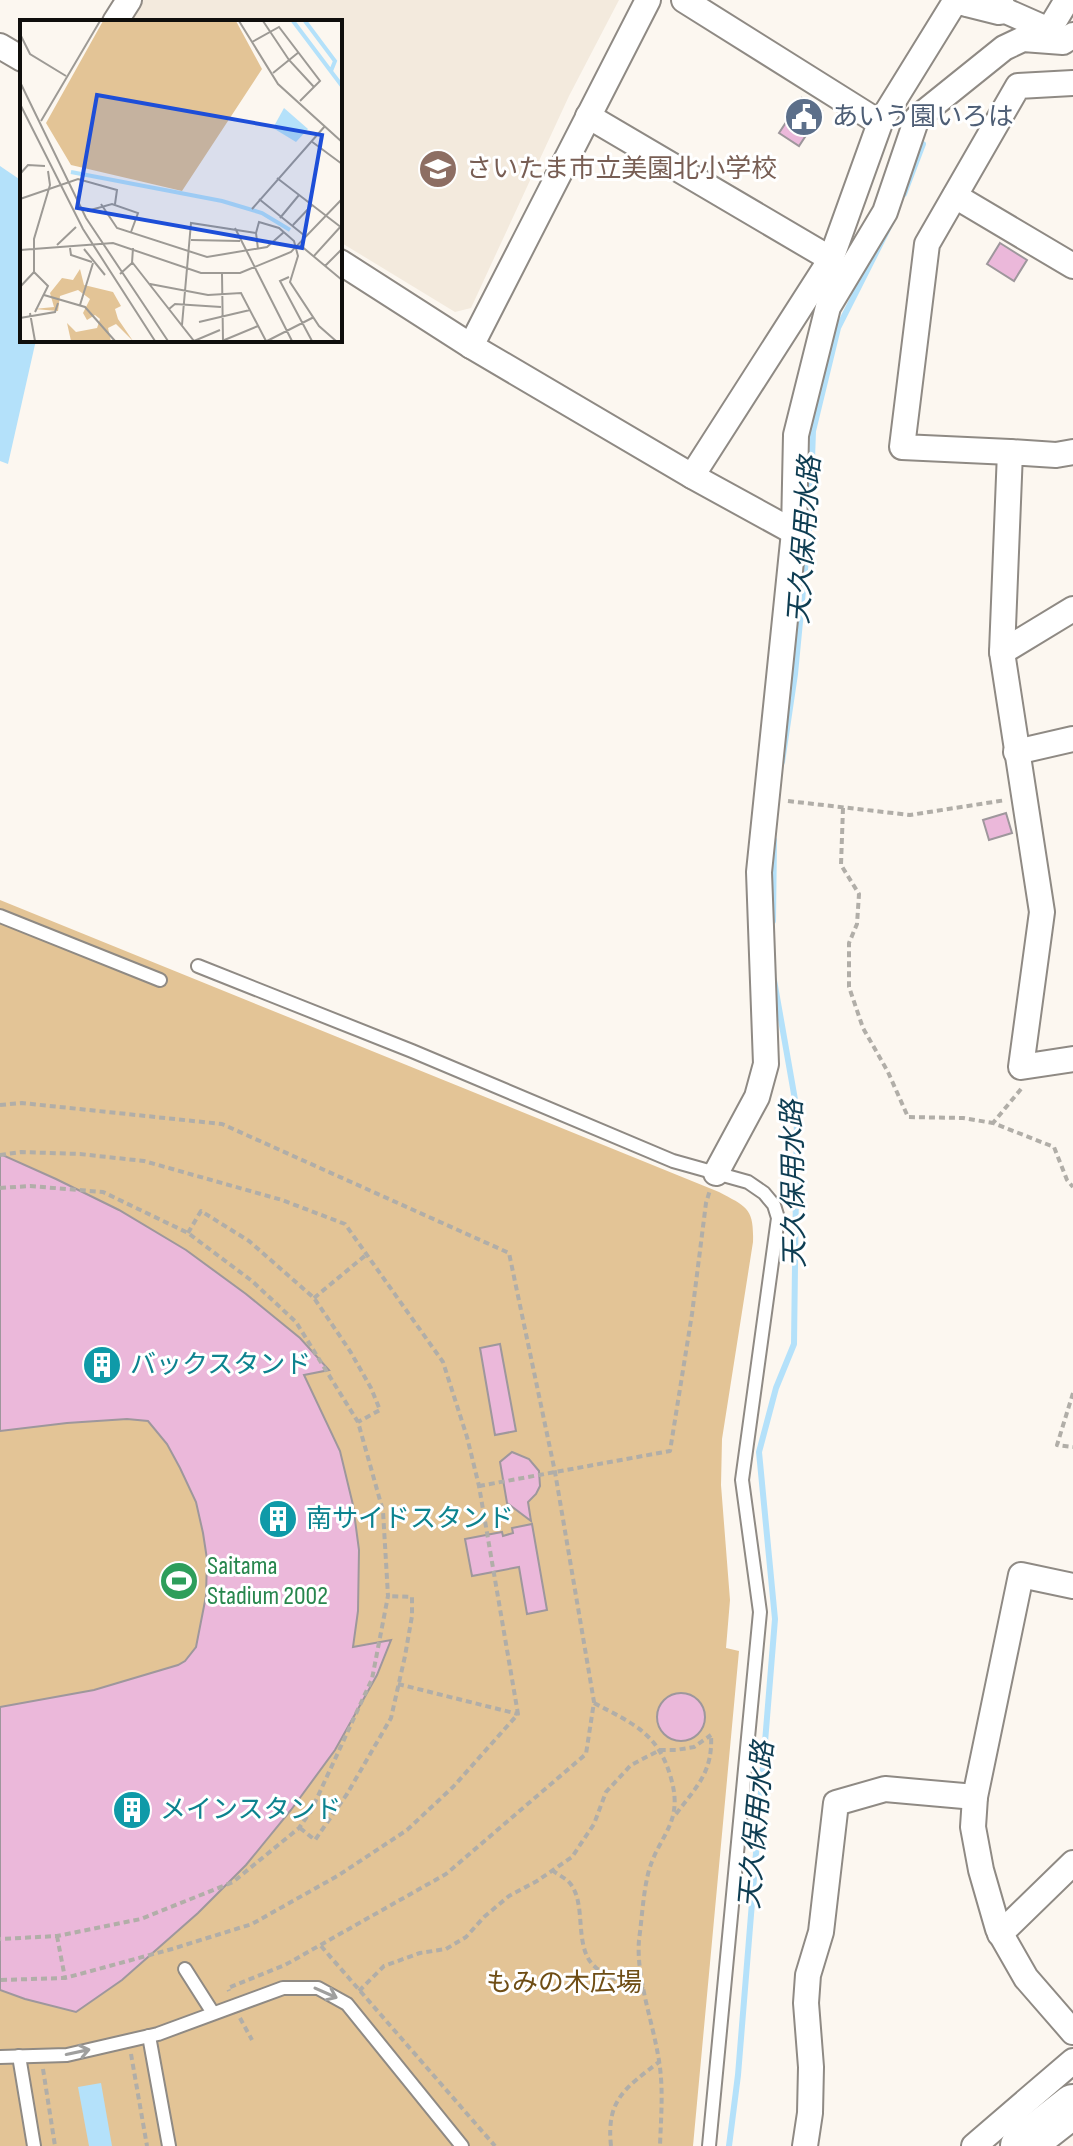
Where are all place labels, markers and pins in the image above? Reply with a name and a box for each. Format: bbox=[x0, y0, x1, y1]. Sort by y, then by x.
public building icon: あいう園いろは bbox=[783, 96, 825, 138]
place label: あいう園いろは bbox=[832, 102, 1014, 133]
school or university icon: さいたま市立美園北小学校 bbox=[417, 148, 459, 190]
place label: さいたま市立美園北小学校 bbox=[466, 154, 777, 185]
building icon: バックスタンド bbox=[81, 1344, 123, 1386]
place label: バックスタンド bbox=[130, 1350, 311, 1381]
building icon: 南サイドスタンド bbox=[257, 1498, 299, 1540]
place label: 南サイドスタンド bbox=[306, 1504, 514, 1535]
place label: Saitama Stadium 2002 bbox=[207, 1551, 328, 1612]
sports icon: Saitama Stadium 2002 bbox=[158, 1560, 200, 1602]
building icon: メインスタンド bbox=[111, 1789, 153, 1831]
place label: メインスタンド bbox=[160, 1795, 341, 1826]

